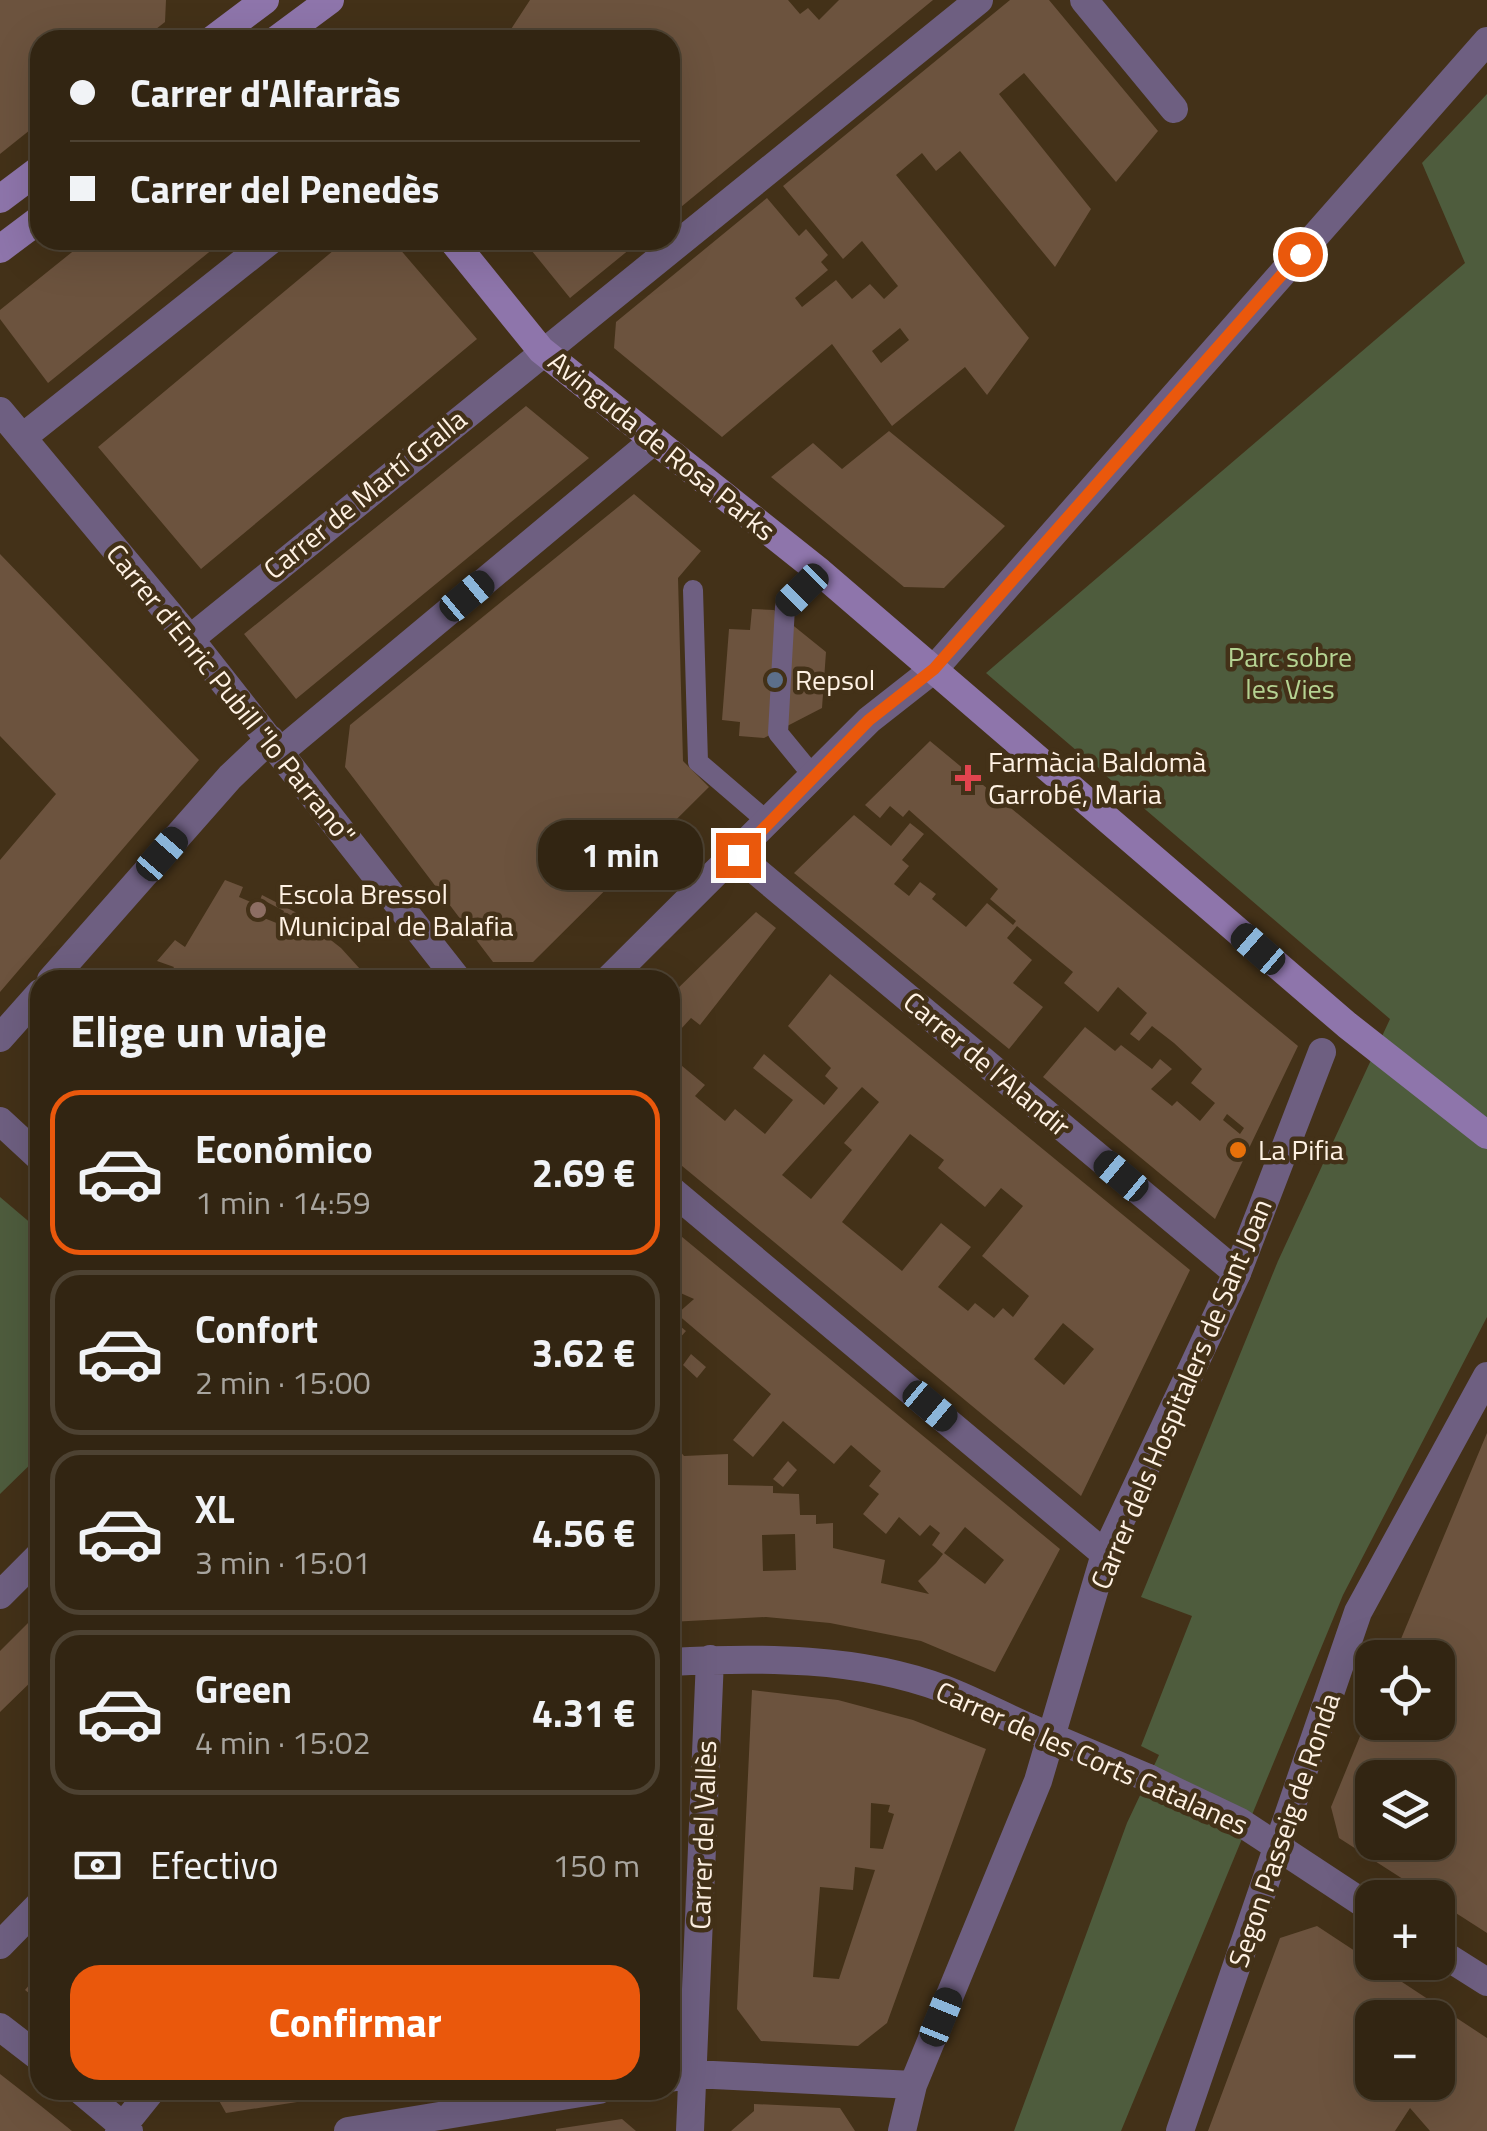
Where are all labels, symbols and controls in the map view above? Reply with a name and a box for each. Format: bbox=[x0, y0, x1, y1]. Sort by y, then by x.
text: Carrer d'Alfarràs bbox=[130, 64, 401, 122]
text: Carrer del Penedès bbox=[130, 160, 439, 218]
route start bbox=[1278, 232, 1323, 277]
street label: Avinguda de Rosa Parks bbox=[539, 340, 785, 551]
street label: Carrer de Martí Gralla bbox=[254, 398, 476, 589]
street label: Carrer d'Enric Pubill "lo Parrano" bbox=[96, 534, 367, 854]
car bbox=[770, 558, 834, 622]
car bbox=[434, 565, 500, 627]
park label: Parc sobre les Vies bbox=[1228, 635, 1352, 710]
place label: Repsol bbox=[795, 658, 875, 701]
marker: Repsol bbox=[764, 669, 786, 691]
place label: Farmàcia Baldomà Garrobé, Maria bbox=[988, 740, 1206, 815]
marker: Farmàcia Baldomà Garrobé, Maria bbox=[957, 767, 979, 789]
callout: 1 min bbox=[538, 820, 703, 890]
car bbox=[131, 822, 193, 886]
text: 1 min bbox=[582, 831, 659, 879]
route end bbox=[716, 833, 761, 878]
place label: Escola Bressol Municipal de Balafia bbox=[278, 872, 514, 947]
marker: Escola Bressol Municipal de Balafia bbox=[247, 899, 269, 921]
car bbox=[1226, 918, 1290, 980]
street label: Carrer de l'Alandir bbox=[894, 980, 1081, 1147]
text: Elige un viaje bbox=[70, 996, 327, 1064]
text: Económico bbox=[195, 1120, 373, 1178]
icon: car bbox=[75, 1128, 165, 1218]
place label: La Pifia bbox=[1258, 1128, 1344, 1171]
marker: La Pifia bbox=[1227, 1139, 1249, 1161]
text: 2.69 € bbox=[532, 1144, 635, 1202]
car bbox=[1088, 1145, 1154, 1207]
text: 1 min · 14:59 bbox=[195, 1178, 371, 1226]
street label: Carrer dels Hospitalers de Sant Joan bbox=[1079, 1192, 1283, 1596]
text: Confort bbox=[195, 1300, 318, 1358]
icon: car bbox=[75, 1308, 165, 1398]
text: 3.62 € bbox=[532, 1324, 635, 1382]
text: 2 min · 15:00 bbox=[195, 1358, 371, 1406]
car bbox=[897, 1375, 963, 1437]
text: XL bbox=[195, 1480, 235, 1538]
icon: car bbox=[75, 1488, 165, 1578]
text: 4.56 € bbox=[532, 1504, 635, 1562]
text: 3 min · 15:01 bbox=[195, 1538, 371, 1586]
map controls bbox=[1355, 1640, 1455, 2100]
button: locate bbox=[1355, 1640, 1455, 1740]
text: Green bbox=[195, 1660, 292, 1718]
icon: car bbox=[75, 1668, 165, 1758]
street label: Carrer de les Corts Catalanes bbox=[929, 1669, 1255, 1846]
text: 4.31 € bbox=[532, 1684, 635, 1742]
street label: Segon Passeig de Ronda bbox=[1216, 1687, 1351, 1973]
text: 4 min · 15:02 bbox=[195, 1718, 371, 1766]
street label: Carrer del Vallès bbox=[678, 1739, 727, 1930]
button: layers bbox=[1355, 1760, 1455, 1860]
text: Efectivo bbox=[150, 1836, 279, 1894]
icon: cash bbox=[70, 1838, 125, 1893]
text: 150 m bbox=[552, 1841, 640, 1889]
button: + bbox=[1355, 1880, 1455, 1980]
button: Confirmar bbox=[70, 1965, 640, 2080]
car bbox=[916, 1984, 966, 2050]
button: − bbox=[1355, 2000, 1455, 2100]

